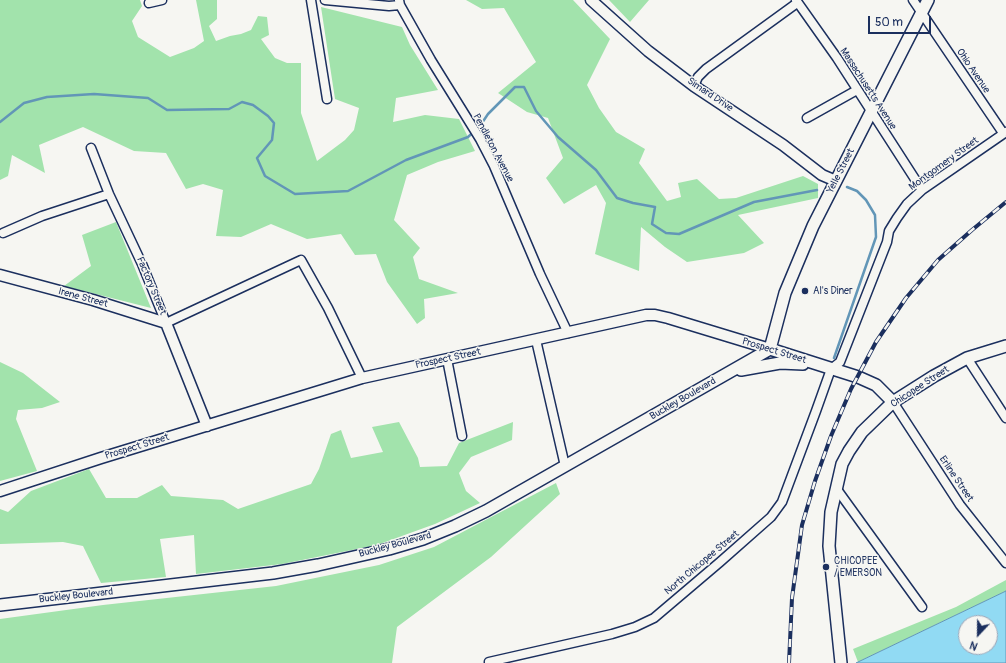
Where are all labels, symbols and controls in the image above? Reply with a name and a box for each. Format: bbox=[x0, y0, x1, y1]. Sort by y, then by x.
scale bar bbox=[870, 8, 933, 34]
text: 50 m bbox=[875, 15, 903, 30]
street label: Massachusetts Avenue bbox=[837, 46, 899, 132]
street label: Ohio Avenue bbox=[954, 46, 992, 96]
street label: Simard Drive bbox=[685, 75, 735, 115]
street label: Pendleton Avenue bbox=[470, 112, 516, 184]
street label: Montgomery Street bbox=[907, 135, 981, 193]
street label: Yelle Street bbox=[825, 147, 857, 195]
street label: Factory Street bbox=[133, 255, 169, 317]
place label: Al's Diner bbox=[813, 285, 853, 297]
street label: Irene Street bbox=[57, 286, 109, 310]
marker: Al's Diner bbox=[800, 286, 810, 296]
street label: Prospect Street bbox=[740, 336, 808, 366]
street label: Prospect Street bbox=[414, 346, 482, 372]
street label: Chicopee Street bbox=[889, 364, 951, 410]
street label: Buckley Boulevard bbox=[648, 375, 718, 423]
street label: Prospect Street bbox=[103, 432, 171, 462]
street label: Erline Street bbox=[936, 454, 976, 504]
street label: North Chicopee Street bbox=[662, 528, 742, 598]
street label: Buckley Boulevard bbox=[357, 530, 433, 560]
place label: CHICOPEE / EMERSON bbox=[834, 555, 882, 578]
marker: CHICOPEE / EMERSON bbox=[821, 562, 831, 572]
street label: Buckley Boulevard bbox=[38, 586, 114, 606]
north arrow bbox=[958, 615, 998, 655]
text: N bbox=[968, 638, 980, 653]

